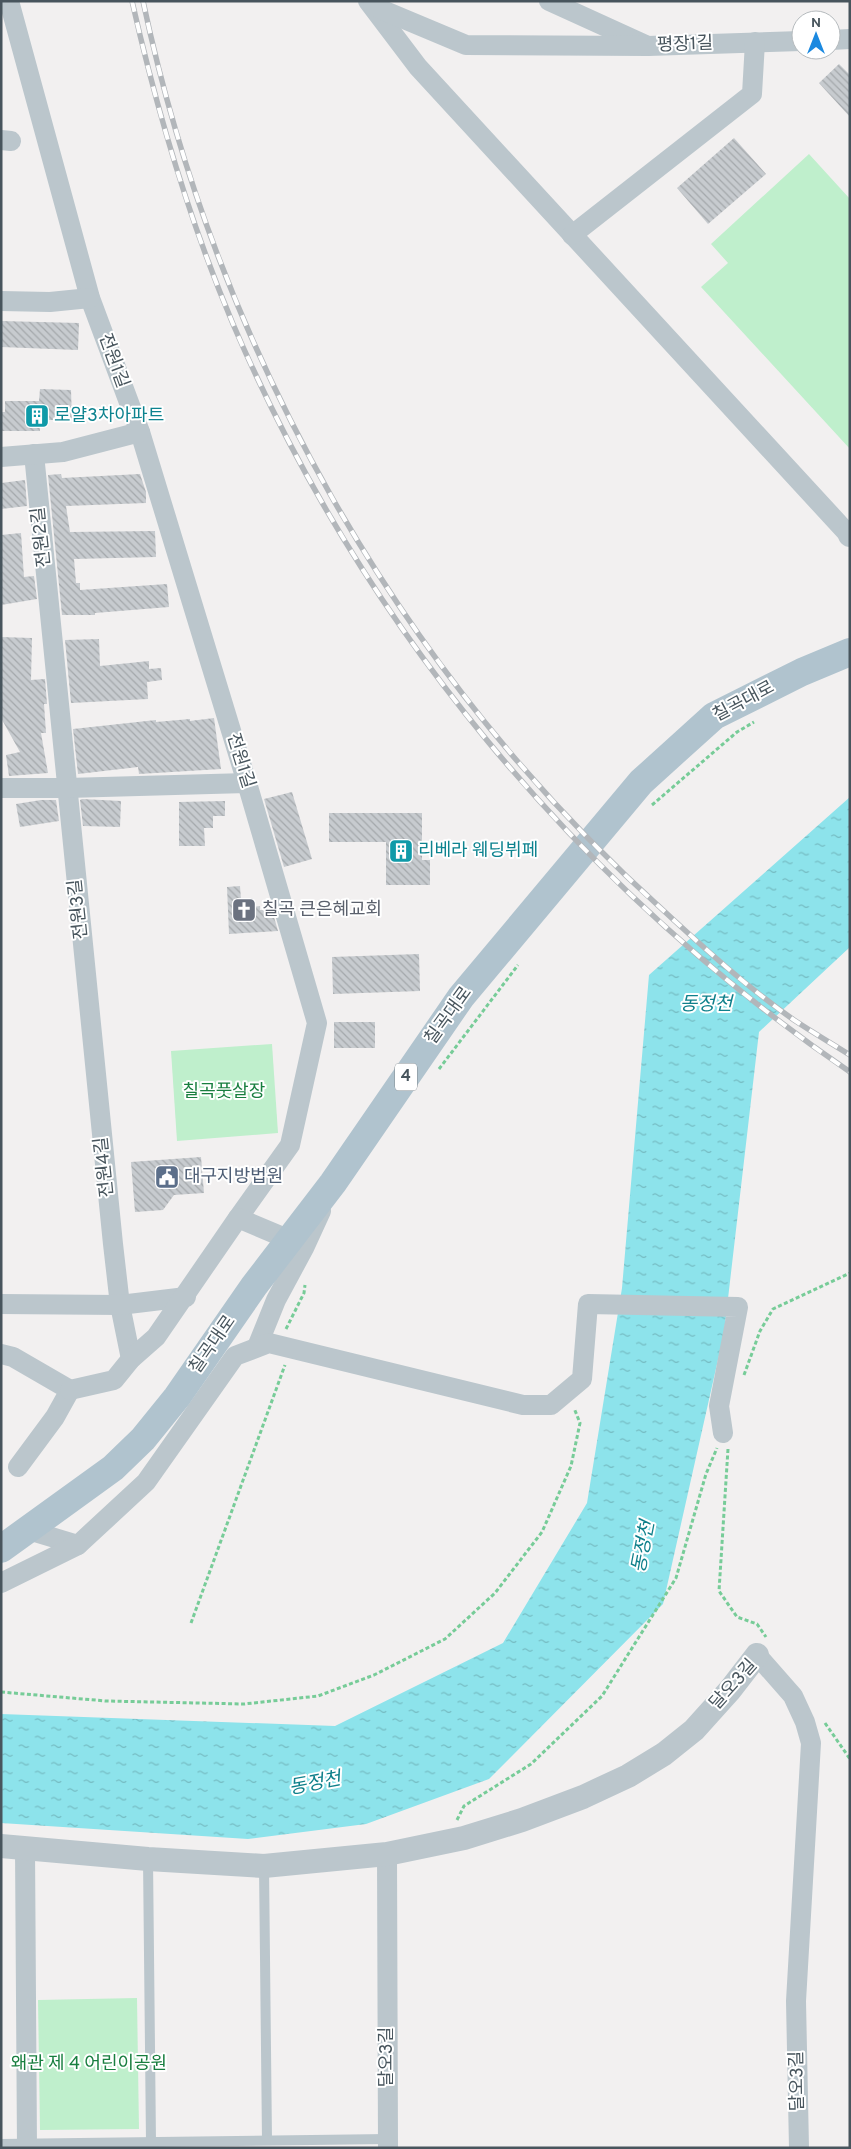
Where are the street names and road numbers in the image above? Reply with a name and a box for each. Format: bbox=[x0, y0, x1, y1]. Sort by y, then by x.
street label: 평장1길 bbox=[656, 33, 714, 57]
street label: 전원1길 bbox=[93, 331, 133, 391]
street label: 전원2길 bbox=[27, 506, 57, 568]
street label: 칠곡대로 bbox=[709, 676, 779, 728]
street label: 전원1길 bbox=[221, 731, 259, 791]
street label: 전원3길 bbox=[64, 878, 94, 940]
street label: 칠곡대로 bbox=[420, 982, 478, 1050]
road number: 4 bbox=[395, 1064, 417, 1090]
street label: 전원4길 bbox=[90, 1136, 120, 1198]
street label: 칠곡대로 bbox=[185, 1311, 241, 1379]
street label: 달오3길 bbox=[705, 1655, 763, 1715]
street label: 달오3길 bbox=[376, 2027, 399, 2087]
street label: 달오3길 bbox=[786, 2051, 810, 2111]

